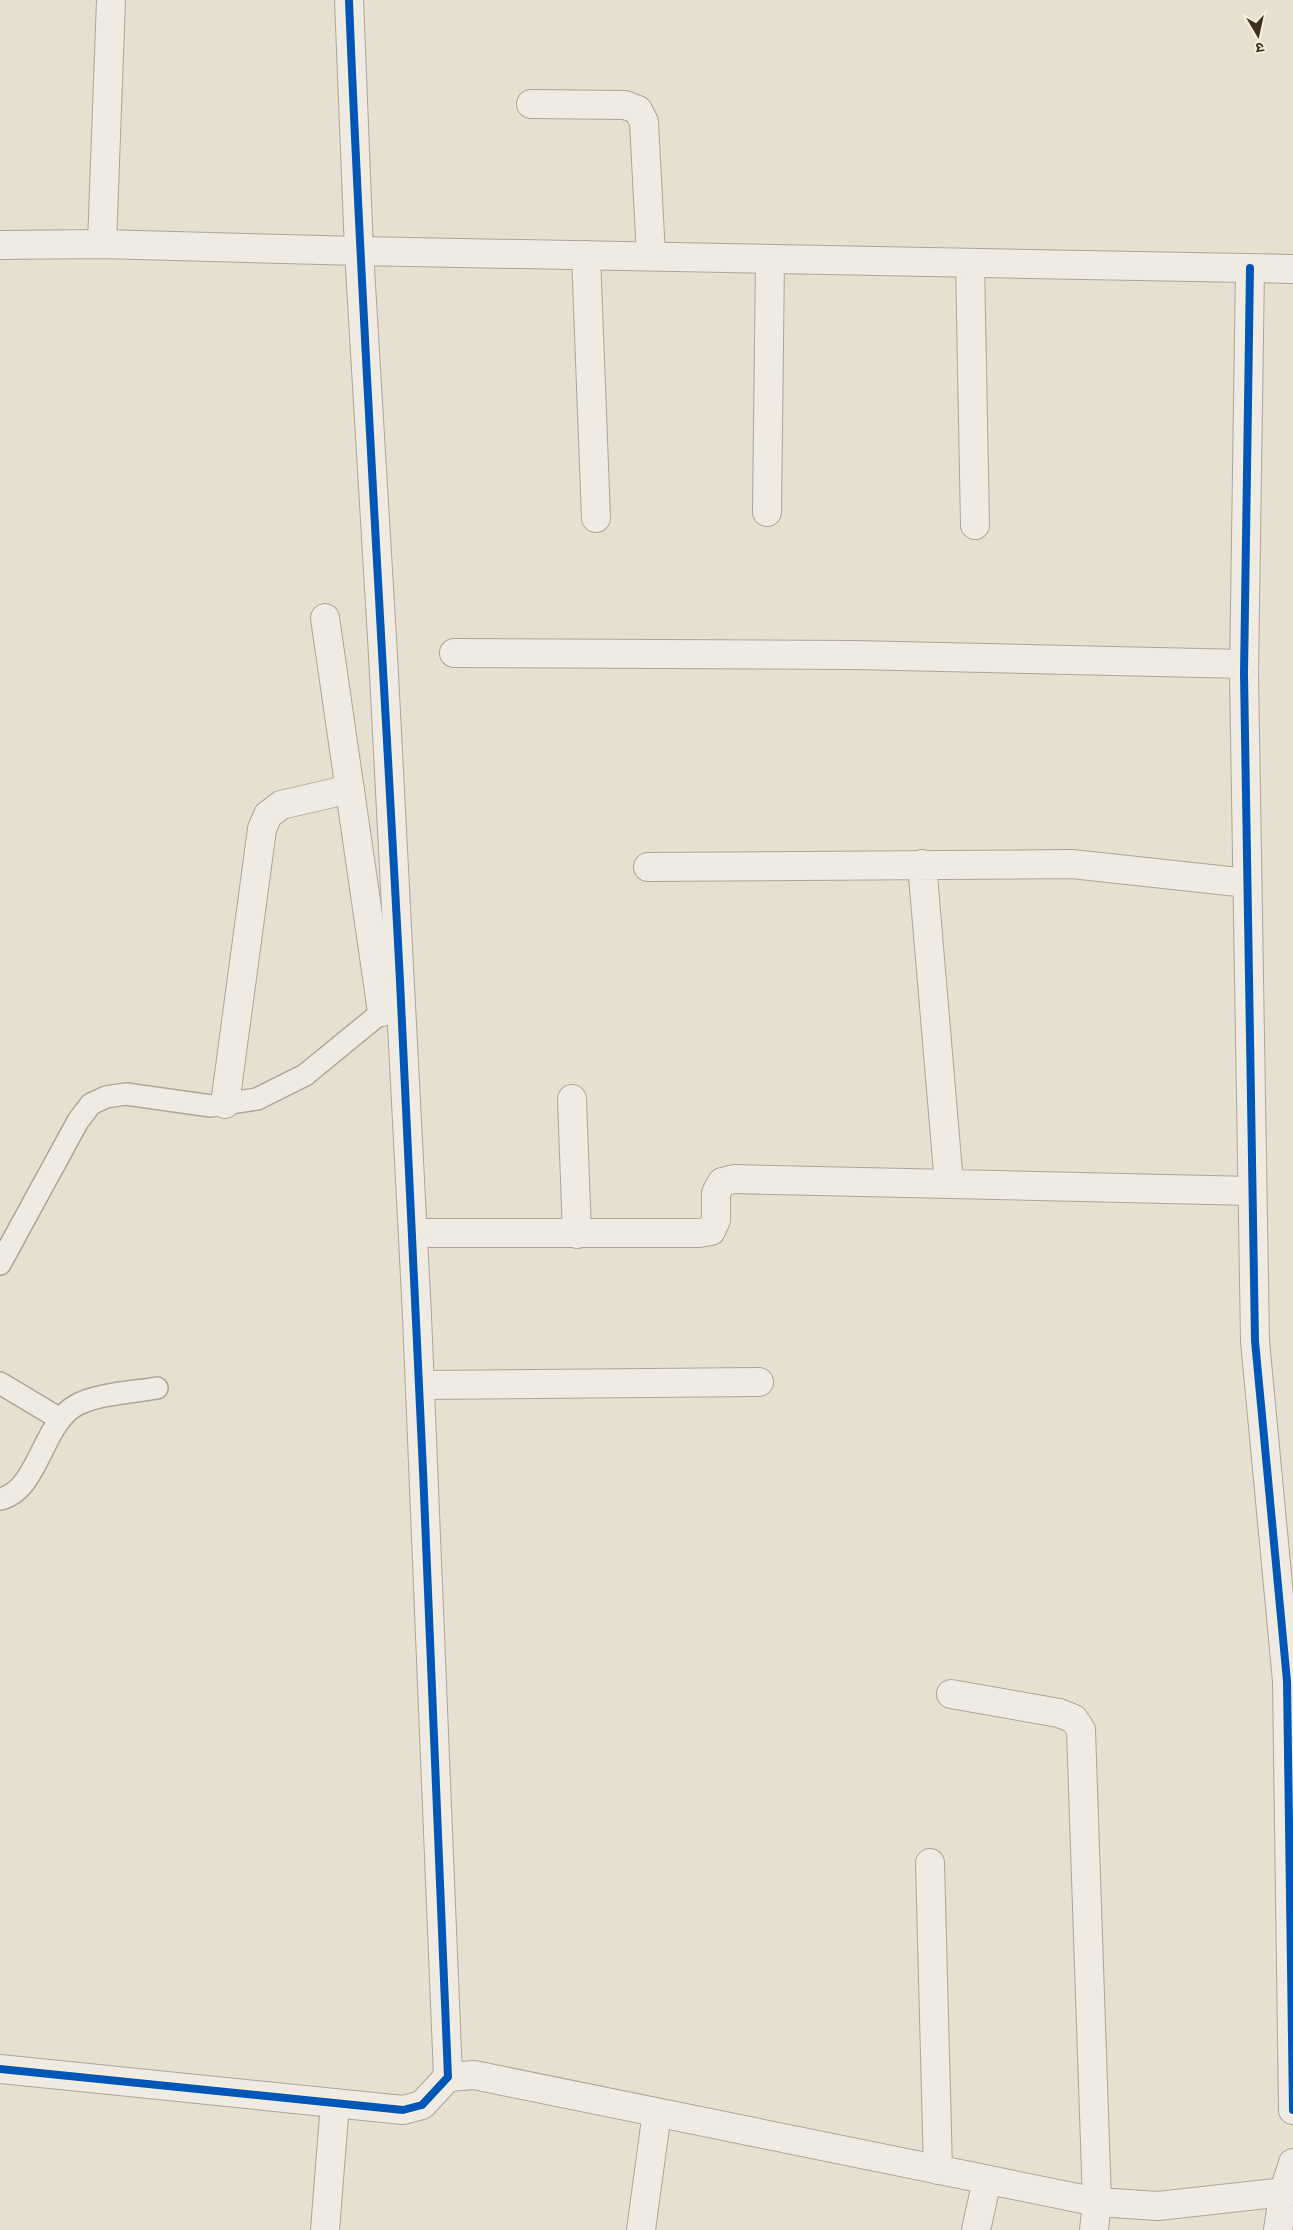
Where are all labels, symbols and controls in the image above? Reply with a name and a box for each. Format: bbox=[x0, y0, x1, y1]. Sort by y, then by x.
north arrow bbox=[1233, 10, 1283, 60]
text: उ bbox=[1253, 36, 1266, 58]

